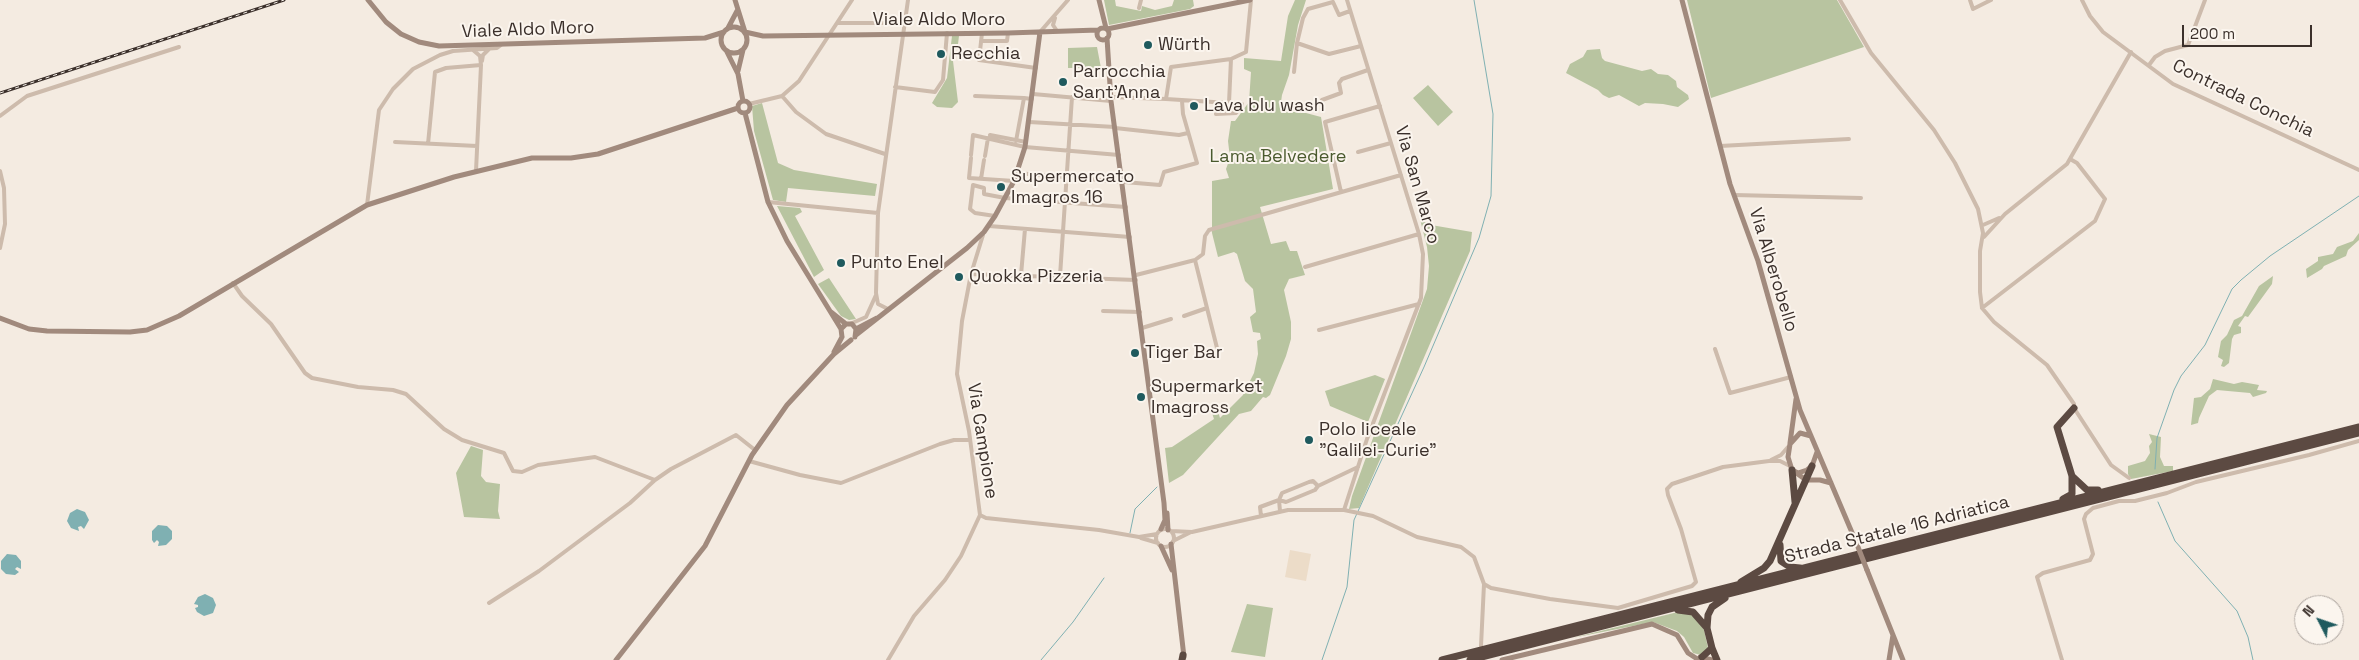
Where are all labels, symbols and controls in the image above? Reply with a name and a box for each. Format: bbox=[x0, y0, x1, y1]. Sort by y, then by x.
street label: Viale Aldo Moro bbox=[873, 9, 1005, 31]
scale bar bbox=[2184, 15, 2314, 47]
street label: Viale Aldo Moro bbox=[461, 17, 595, 43]
text: 200 m bbox=[2190, 24, 2235, 43]
place label: Würth bbox=[1158, 34, 1211, 56]
marker: Würth bbox=[1142, 39, 1154, 51]
place label: Recchia bbox=[951, 43, 1020, 65]
marker: Recchia bbox=[935, 48, 947, 60]
street label: Contrada Conchia bbox=[2169, 55, 2317, 143]
place label: Parrocchia Sant'Anna bbox=[1073, 61, 1166, 104]
marker: Parrocchia Sant'Anna bbox=[1057, 76, 1069, 88]
place label: Lava blu wash bbox=[1204, 95, 1325, 117]
marker: Lava blu wash bbox=[1188, 100, 1200, 112]
street label: Via San Marco bbox=[1390, 123, 1444, 247]
park label: Lama Belvedere bbox=[1210, 146, 1346, 168]
place label: Supermercato Imagros 16 bbox=[1011, 166, 1134, 208]
marker: Supermercato Imagros 16 bbox=[995, 181, 1007, 193]
street label: Via Alberobello bbox=[1744, 205, 1802, 335]
place label: Punto Enel bbox=[851, 252, 944, 274]
marker: Punto Enel bbox=[835, 257, 847, 269]
place label: Quokka Pizzeria bbox=[969, 266, 1103, 288]
marker: Quokka Pizzeria bbox=[953, 271, 965, 283]
place label: Tiger Bar bbox=[1145, 342, 1222, 364]
marker: Tiger Bar bbox=[1129, 347, 1141, 359]
place label: Supermarket Imagross bbox=[1151, 376, 1262, 418]
street label: Via Campione bbox=[962, 382, 1002, 500]
marker: Supermarket Imagross bbox=[1135, 391, 1147, 403]
place label: Polo liceale "Galilei-Curie" bbox=[1319, 419, 1437, 462]
marker: Polo liceale "Galilei-Curie" bbox=[1303, 434, 1315, 446]
street label: Strada Statale 16 Adriatica bbox=[1782, 492, 2012, 568]
north arrow bbox=[2294, 595, 2344, 645]
text: N bbox=[2299, 601, 2318, 620]

